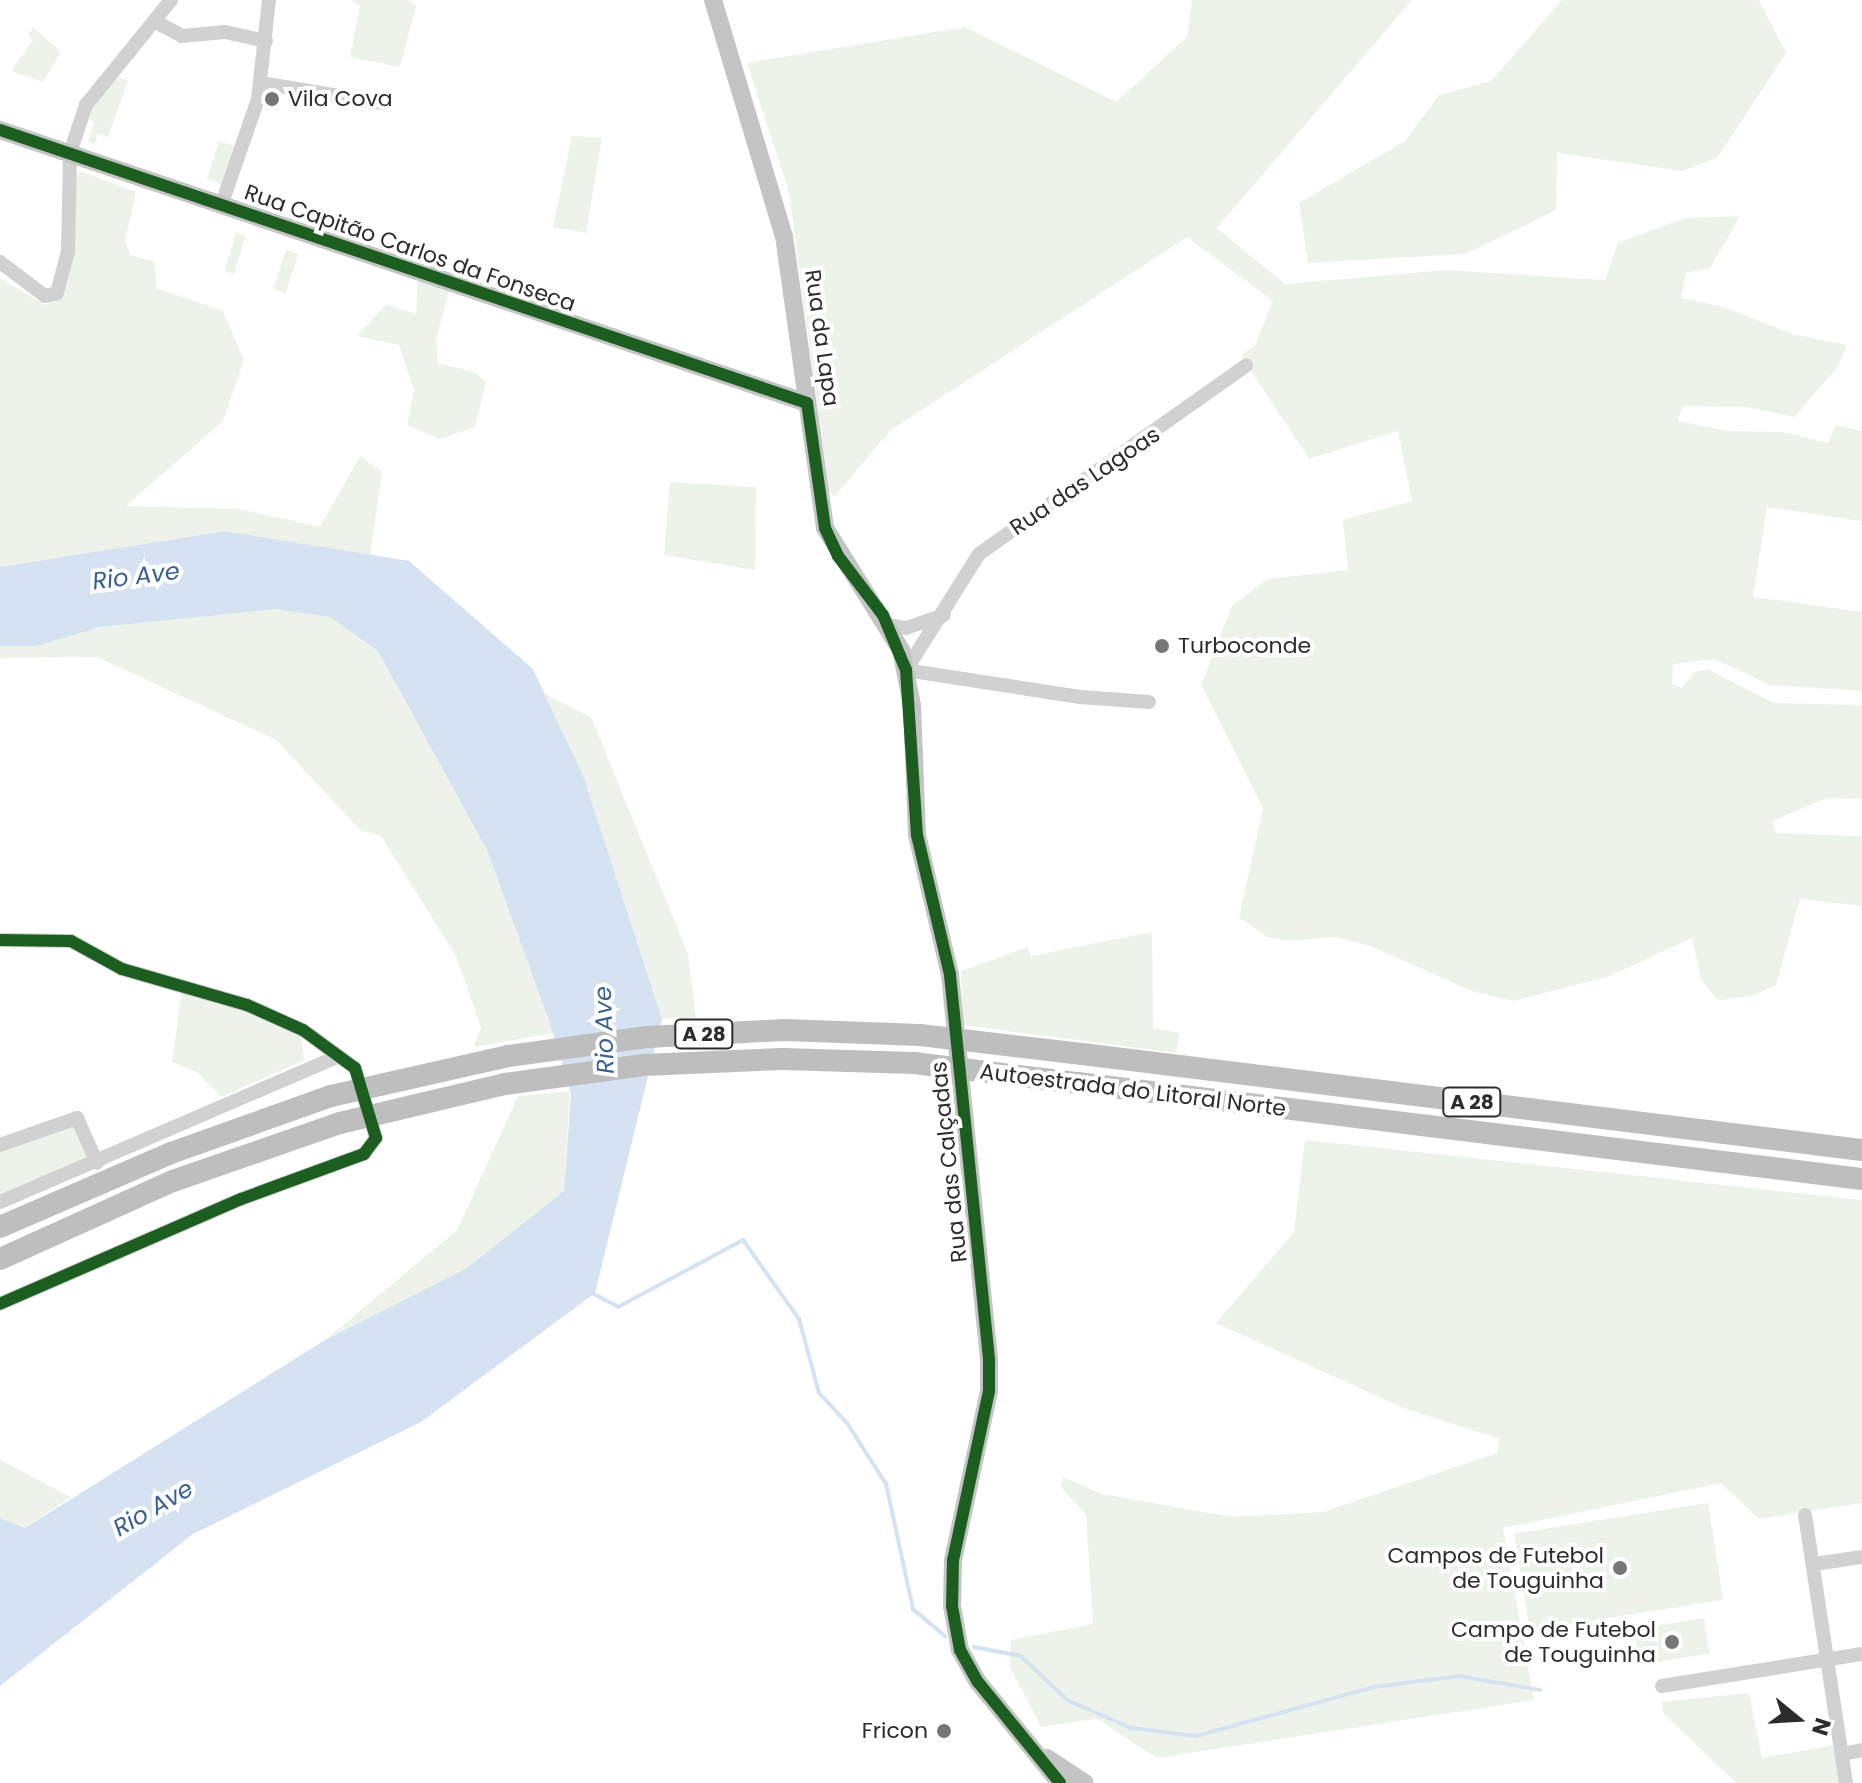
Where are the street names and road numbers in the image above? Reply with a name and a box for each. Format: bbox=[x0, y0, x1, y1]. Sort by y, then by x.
street label: Rua Capitão Carlos da Fonseca bbox=[241, 179, 579, 317]
street label: Rua da Lapa bbox=[799, 268, 845, 408]
street label: Rua das Lagoas bbox=[1005, 421, 1165, 541]
road number: A 28 bbox=[674, 1018, 734, 1050]
street label: Autoestrada do Litoral Norte bbox=[978, 1058, 1288, 1122]
street label: Rua das Calçadas bbox=[925, 1060, 973, 1264]
road number: A 28 bbox=[1442, 1086, 1502, 1118]

